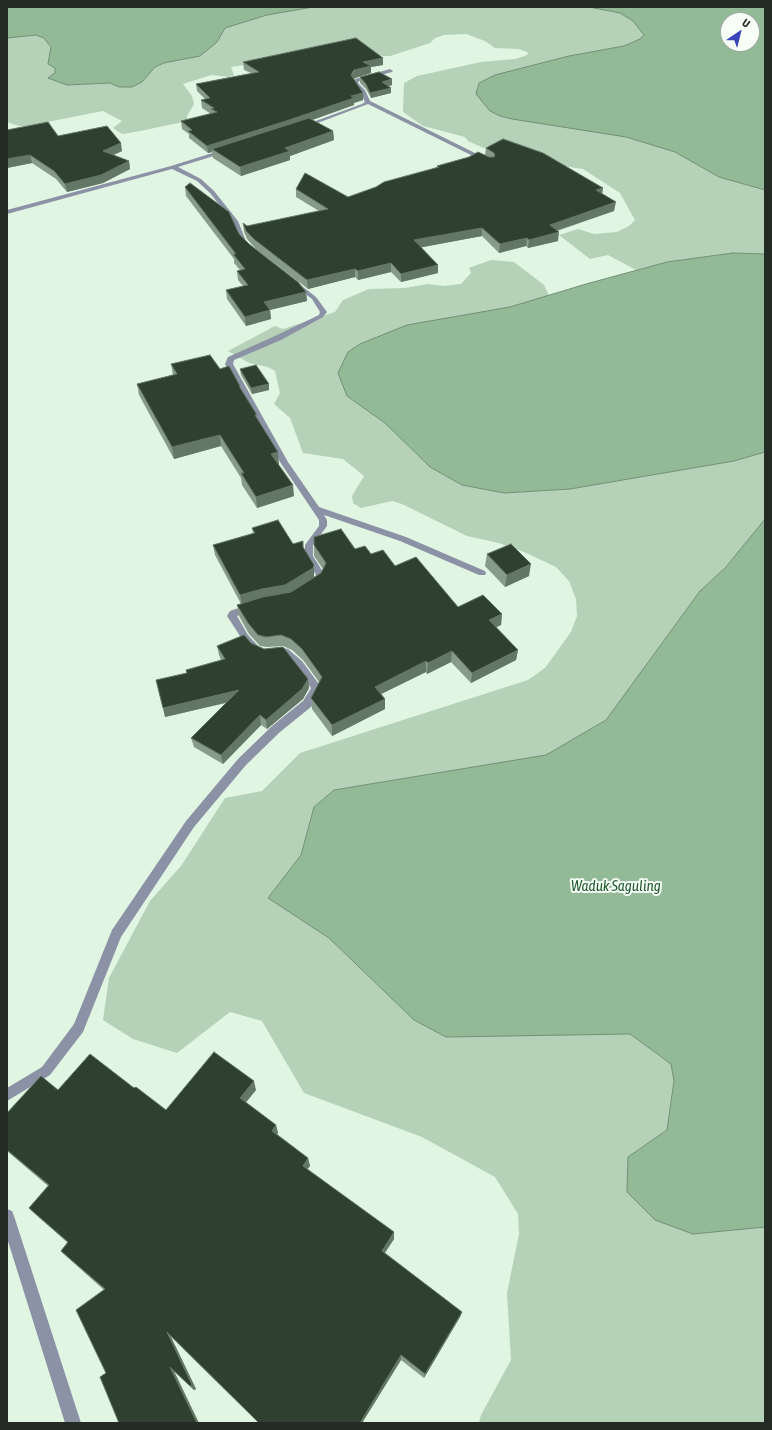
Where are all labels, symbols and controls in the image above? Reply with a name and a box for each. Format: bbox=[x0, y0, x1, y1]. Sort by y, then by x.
north arrow bbox=[720, 12, 760, 52]
text: U bbox=[740, 16, 752, 30]
water label: Waduk Saguling bbox=[571, 877, 661, 895]

